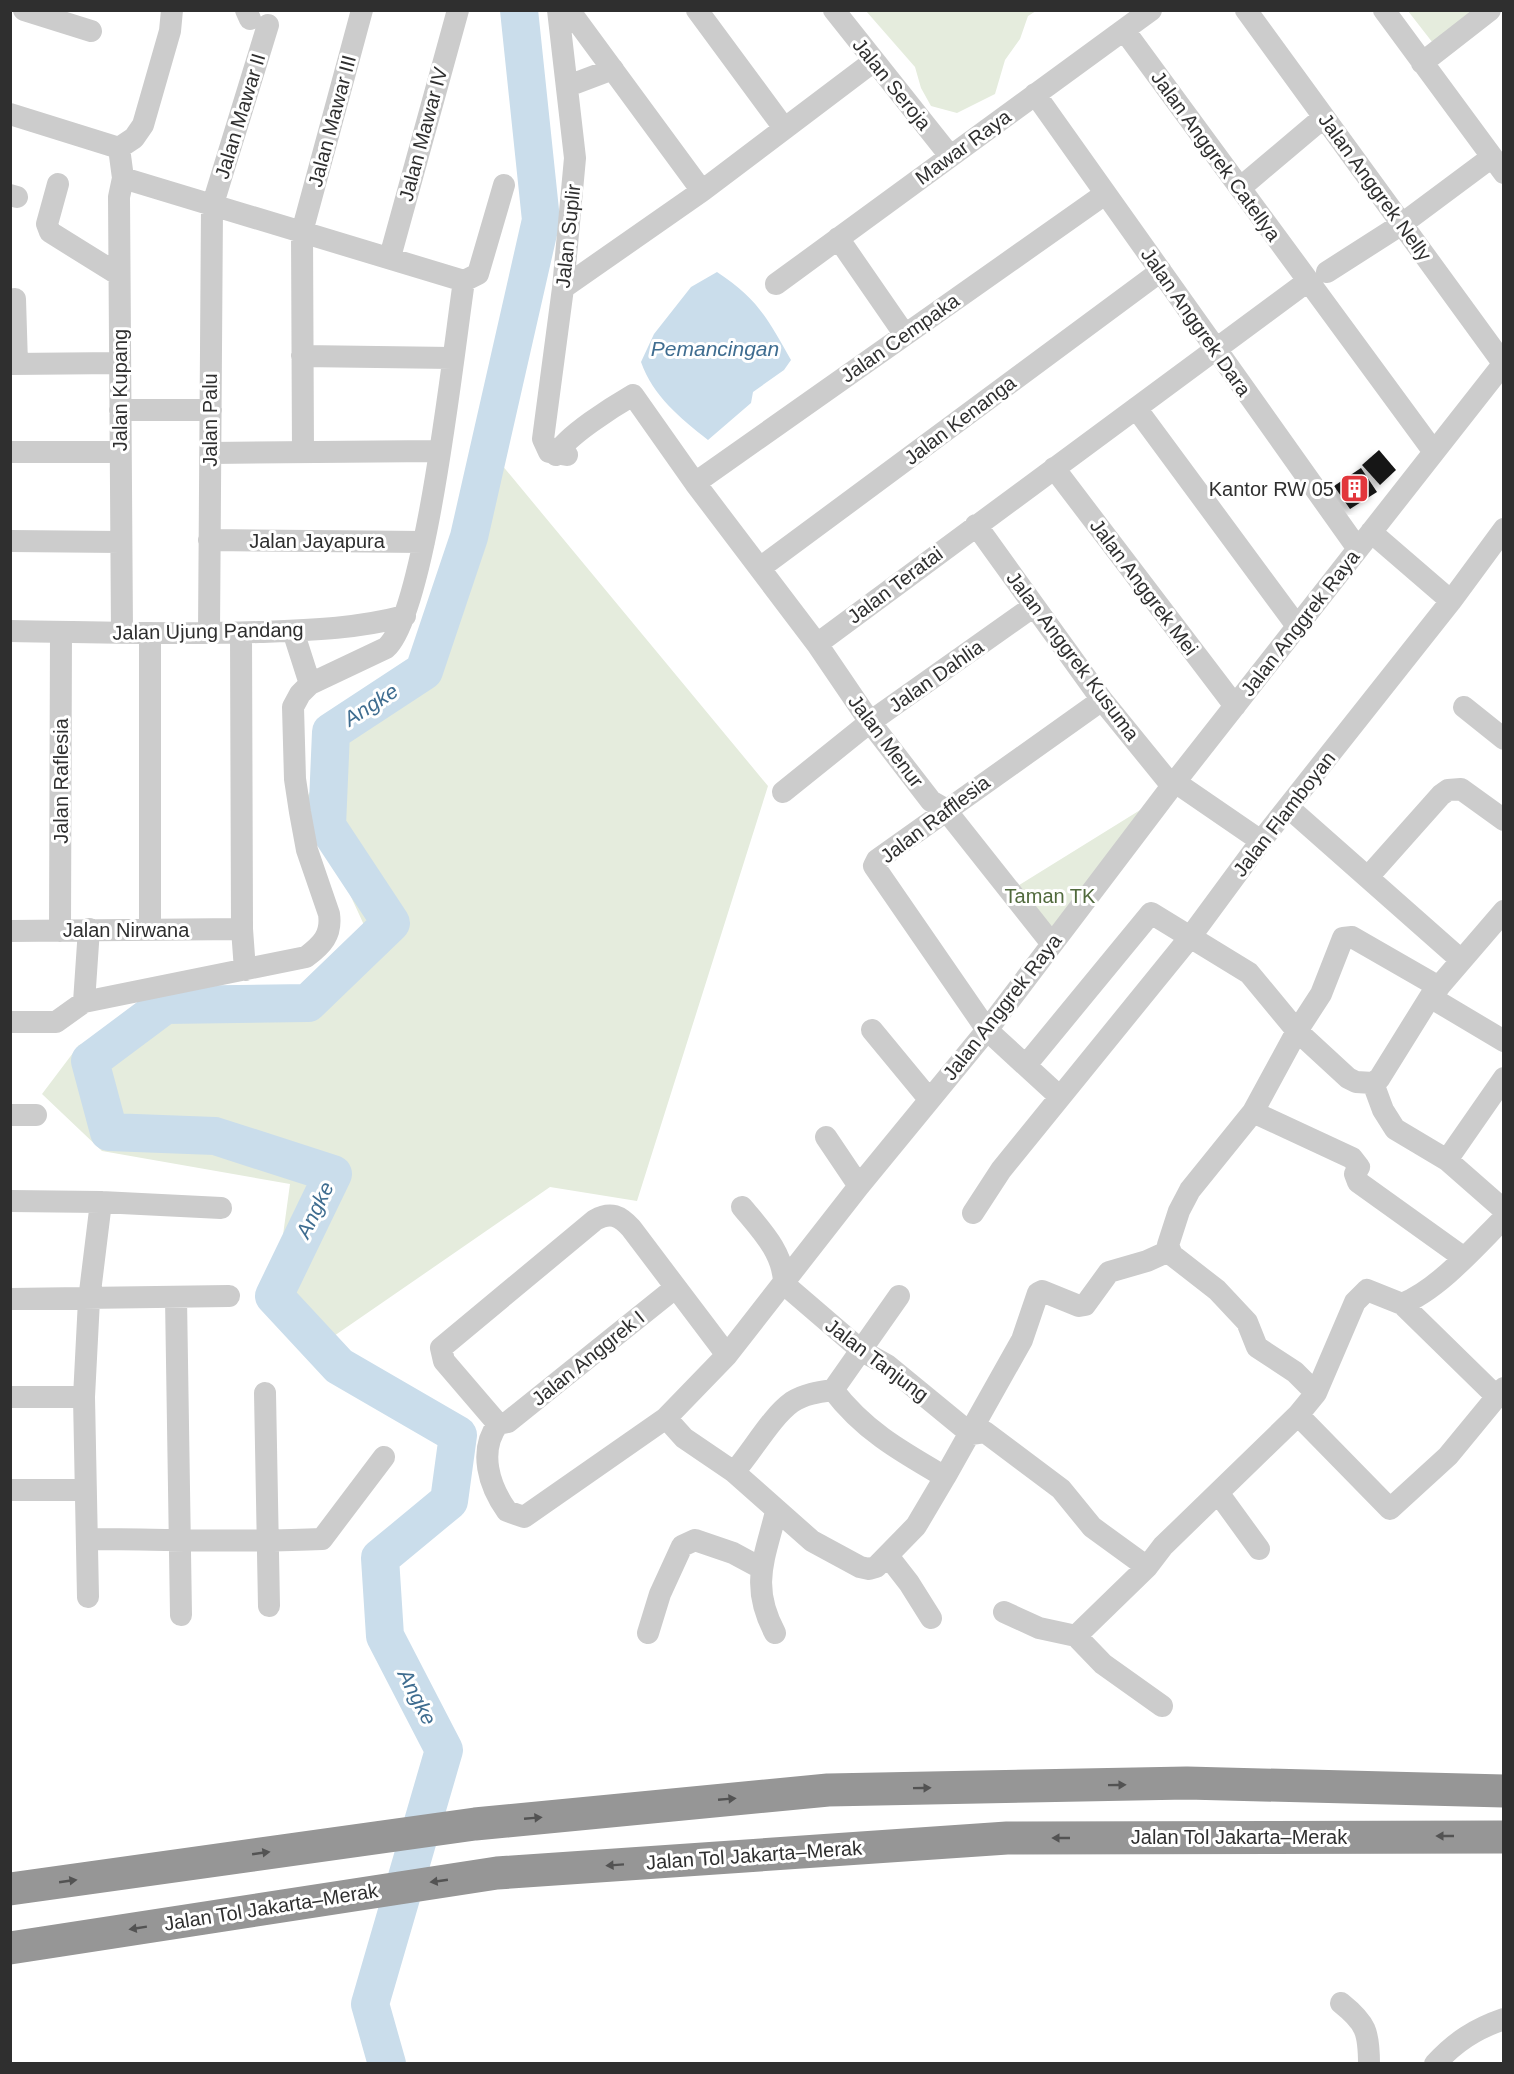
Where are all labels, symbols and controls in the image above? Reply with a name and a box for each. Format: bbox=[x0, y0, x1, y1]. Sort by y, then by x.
street label: Jalan Seroja bbox=[848, 34, 936, 135]
street label: Jalan Mawar II bbox=[210, 51, 270, 181]
street label: Jalan Mawar III bbox=[304, 53, 360, 189]
street label: Jalan Mawar IV bbox=[395, 64, 452, 203]
street label: Jalan Anggrek Catellya bbox=[1147, 67, 1286, 246]
street label: Mawar Raya bbox=[911, 105, 1016, 189]
street label: Jalan Anggrek Nelly bbox=[1314, 109, 1436, 265]
street label: Jalan Suplir bbox=[552, 183, 584, 289]
street label: Jalan Anggrek Dara bbox=[1137, 244, 1256, 401]
street label: Jalan Cempaka bbox=[837, 289, 964, 387]
street label: Jalan Kupang bbox=[109, 329, 131, 451]
water label: Pemancingan bbox=[651, 337, 779, 360]
street label: Jalan Kenanga bbox=[900, 371, 1021, 469]
street label: Jalan Palu bbox=[199, 373, 221, 467]
building icon: Kantor RW 05 bbox=[1339, 473, 1371, 505]
place label: Kantor RW 05 bbox=[1209, 478, 1334, 500]
street label: Jalan Anggrek Mei bbox=[1086, 515, 1202, 659]
street label: Jalan Jayapura bbox=[249, 530, 386, 552]
street label: Jalan Teratai bbox=[843, 542, 947, 628]
street label: Jalan Anggrek Raya bbox=[1236, 545, 1364, 700]
street label: Jalan Anggrek Kusuma bbox=[1002, 567, 1144, 745]
street label: Jalan Ujung Pandang bbox=[112, 618, 304, 644]
street label: Jalan Dahlia bbox=[885, 635, 988, 717]
water label: Angke bbox=[338, 679, 402, 732]
street label: Jalan Menur bbox=[844, 690, 928, 792]
street label: Jalan Raflesia bbox=[50, 717, 72, 844]
street label: Jalan Flamboyan bbox=[1228, 747, 1340, 881]
street label: Jalan Rafflesia bbox=[876, 770, 995, 867]
park label: Taman TK bbox=[1005, 885, 1096, 907]
street label: Jalan Nirwana bbox=[63, 919, 190, 941]
street label: Jalan Anggrek Raya bbox=[938, 929, 1066, 1084]
water label: Angke bbox=[290, 1178, 338, 1243]
street label: Jalan Anggrek I bbox=[528, 1306, 648, 1410]
street label: Jalan Tanjung bbox=[821, 1314, 933, 1406]
water label: Angke bbox=[393, 1663, 441, 1729]
one-way arrow bbox=[1107, 1780, 1126, 1789]
one-way arrow bbox=[913, 1783, 932, 1793]
one-way arrow bbox=[718, 1794, 737, 1804]
one-way arrow bbox=[524, 1813, 543, 1823]
street label: Jalan Tol Jakarta–Merak bbox=[1131, 1826, 1348, 1848]
one-way arrow bbox=[1436, 1831, 1455, 1841]
one-way arrow bbox=[1052, 1833, 1071, 1843]
street label: Jalan Tol Jakarta–Merak bbox=[645, 1836, 864, 1874]
one-way arrow bbox=[252, 1848, 271, 1857]
one-way arrow bbox=[605, 1860, 624, 1870]
one-way arrow bbox=[59, 1876, 78, 1885]
one-way arrow bbox=[429, 1877, 448, 1886]
street label: Jalan Tol Jakarta–Merak bbox=[162, 1879, 381, 1935]
one-way arrow bbox=[129, 1924, 148, 1933]

